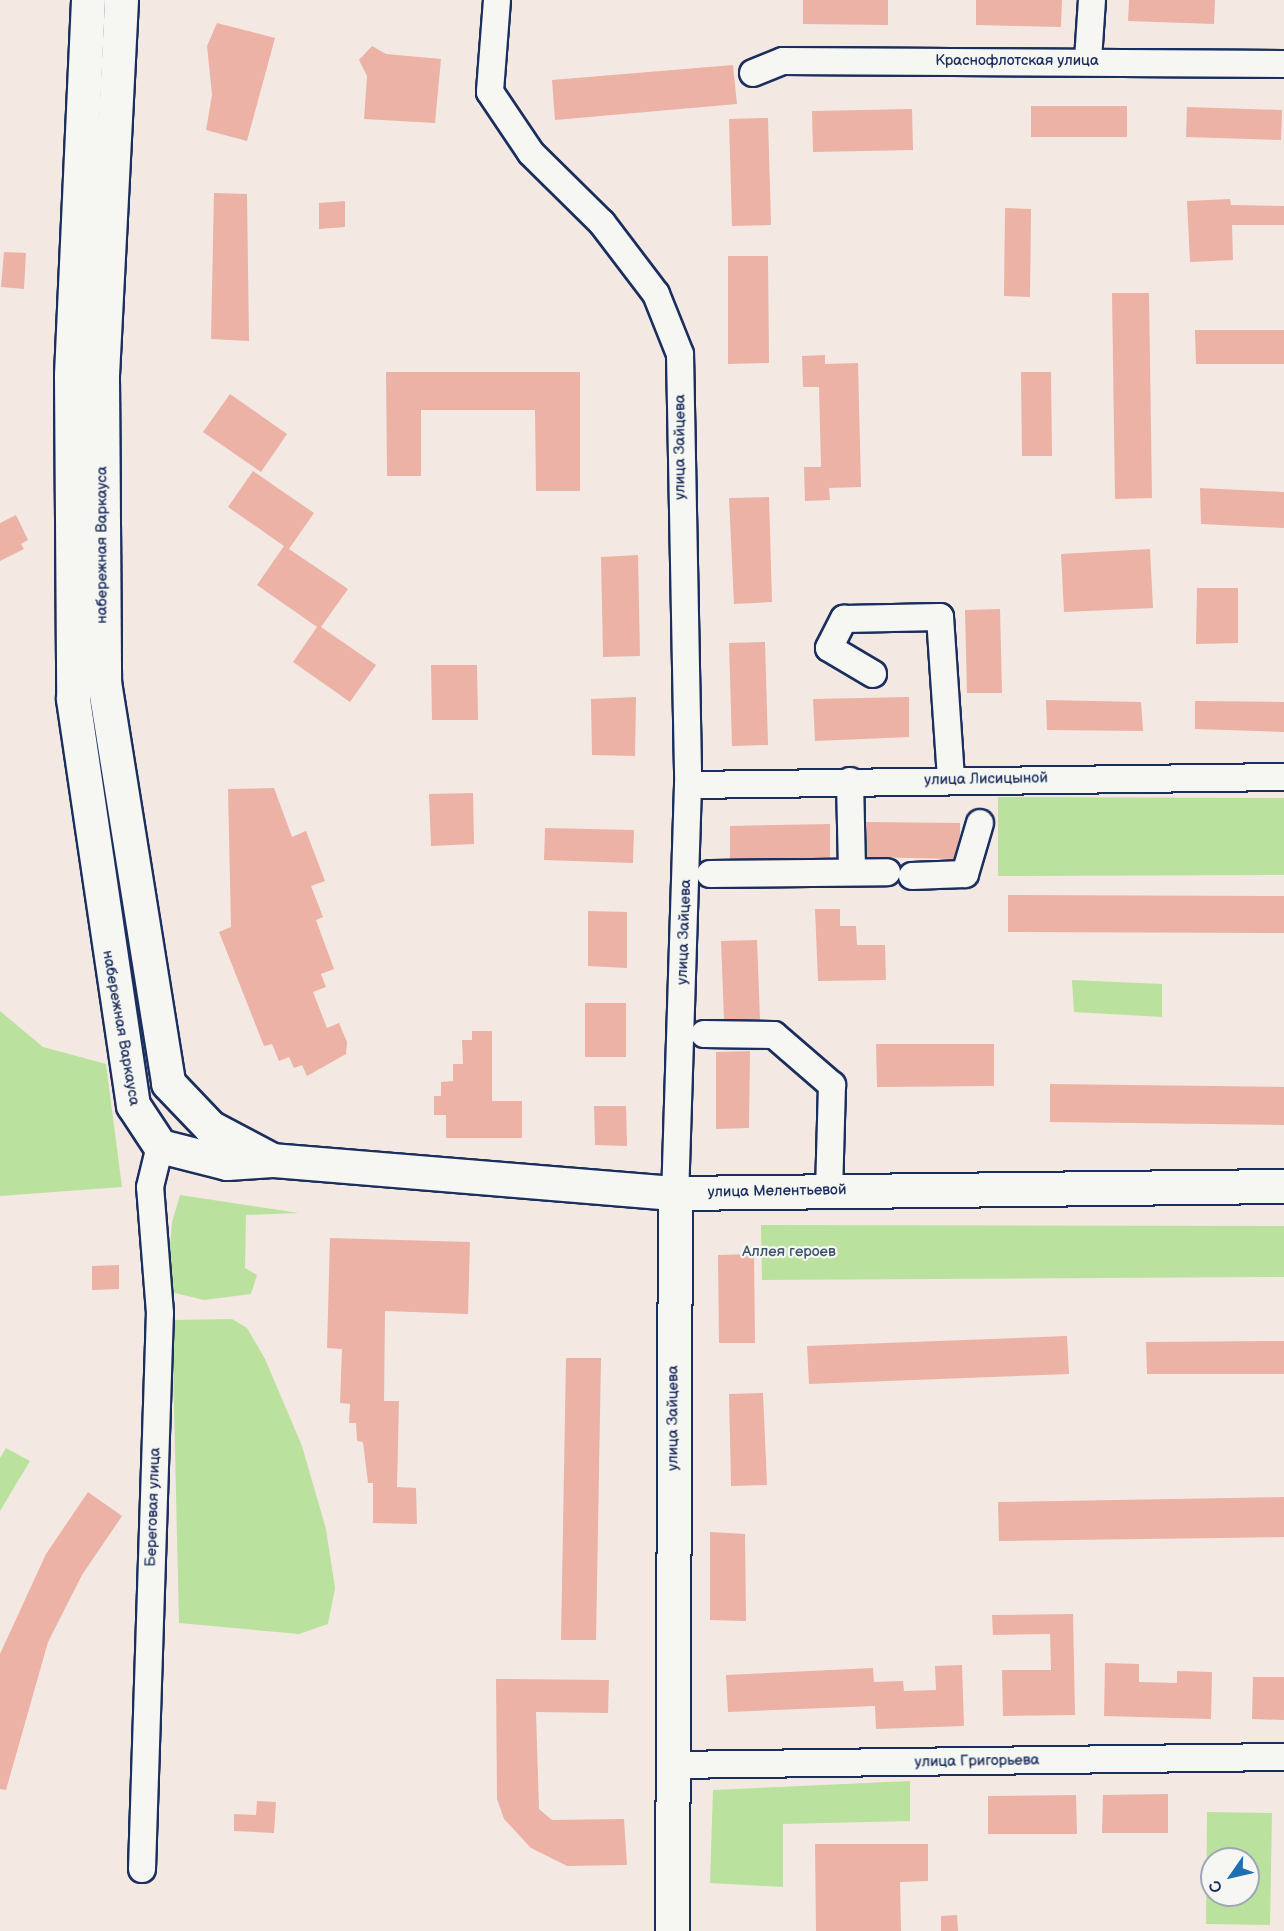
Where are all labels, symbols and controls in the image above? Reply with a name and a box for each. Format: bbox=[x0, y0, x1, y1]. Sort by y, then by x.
street label: Краснофлотская улица bbox=[935, 52, 1099, 70]
street label: улица Зайцева bbox=[671, 394, 689, 500]
street label: набережная Варкауса bbox=[93, 466, 111, 624]
street label: улица Лисицыной bbox=[924, 769, 1048, 789]
street label: улица Зайцева bbox=[673, 879, 695, 985]
street label: набережная Варкауса bbox=[98, 949, 144, 1107]
street label: улица Мелентьевой bbox=[707, 1181, 847, 1201]
park label: Аллея героев bbox=[742, 1243, 836, 1261]
street label: улица Зайцева bbox=[664, 1365, 682, 1471]
street label: Береговая улица bbox=[142, 1447, 164, 1567]
street label: улица Григорьева bbox=[914, 1751, 1040, 1771]
north arrow bbox=[1200, 1847, 1260, 1907]
text: С bbox=[1205, 1876, 1227, 1896]

